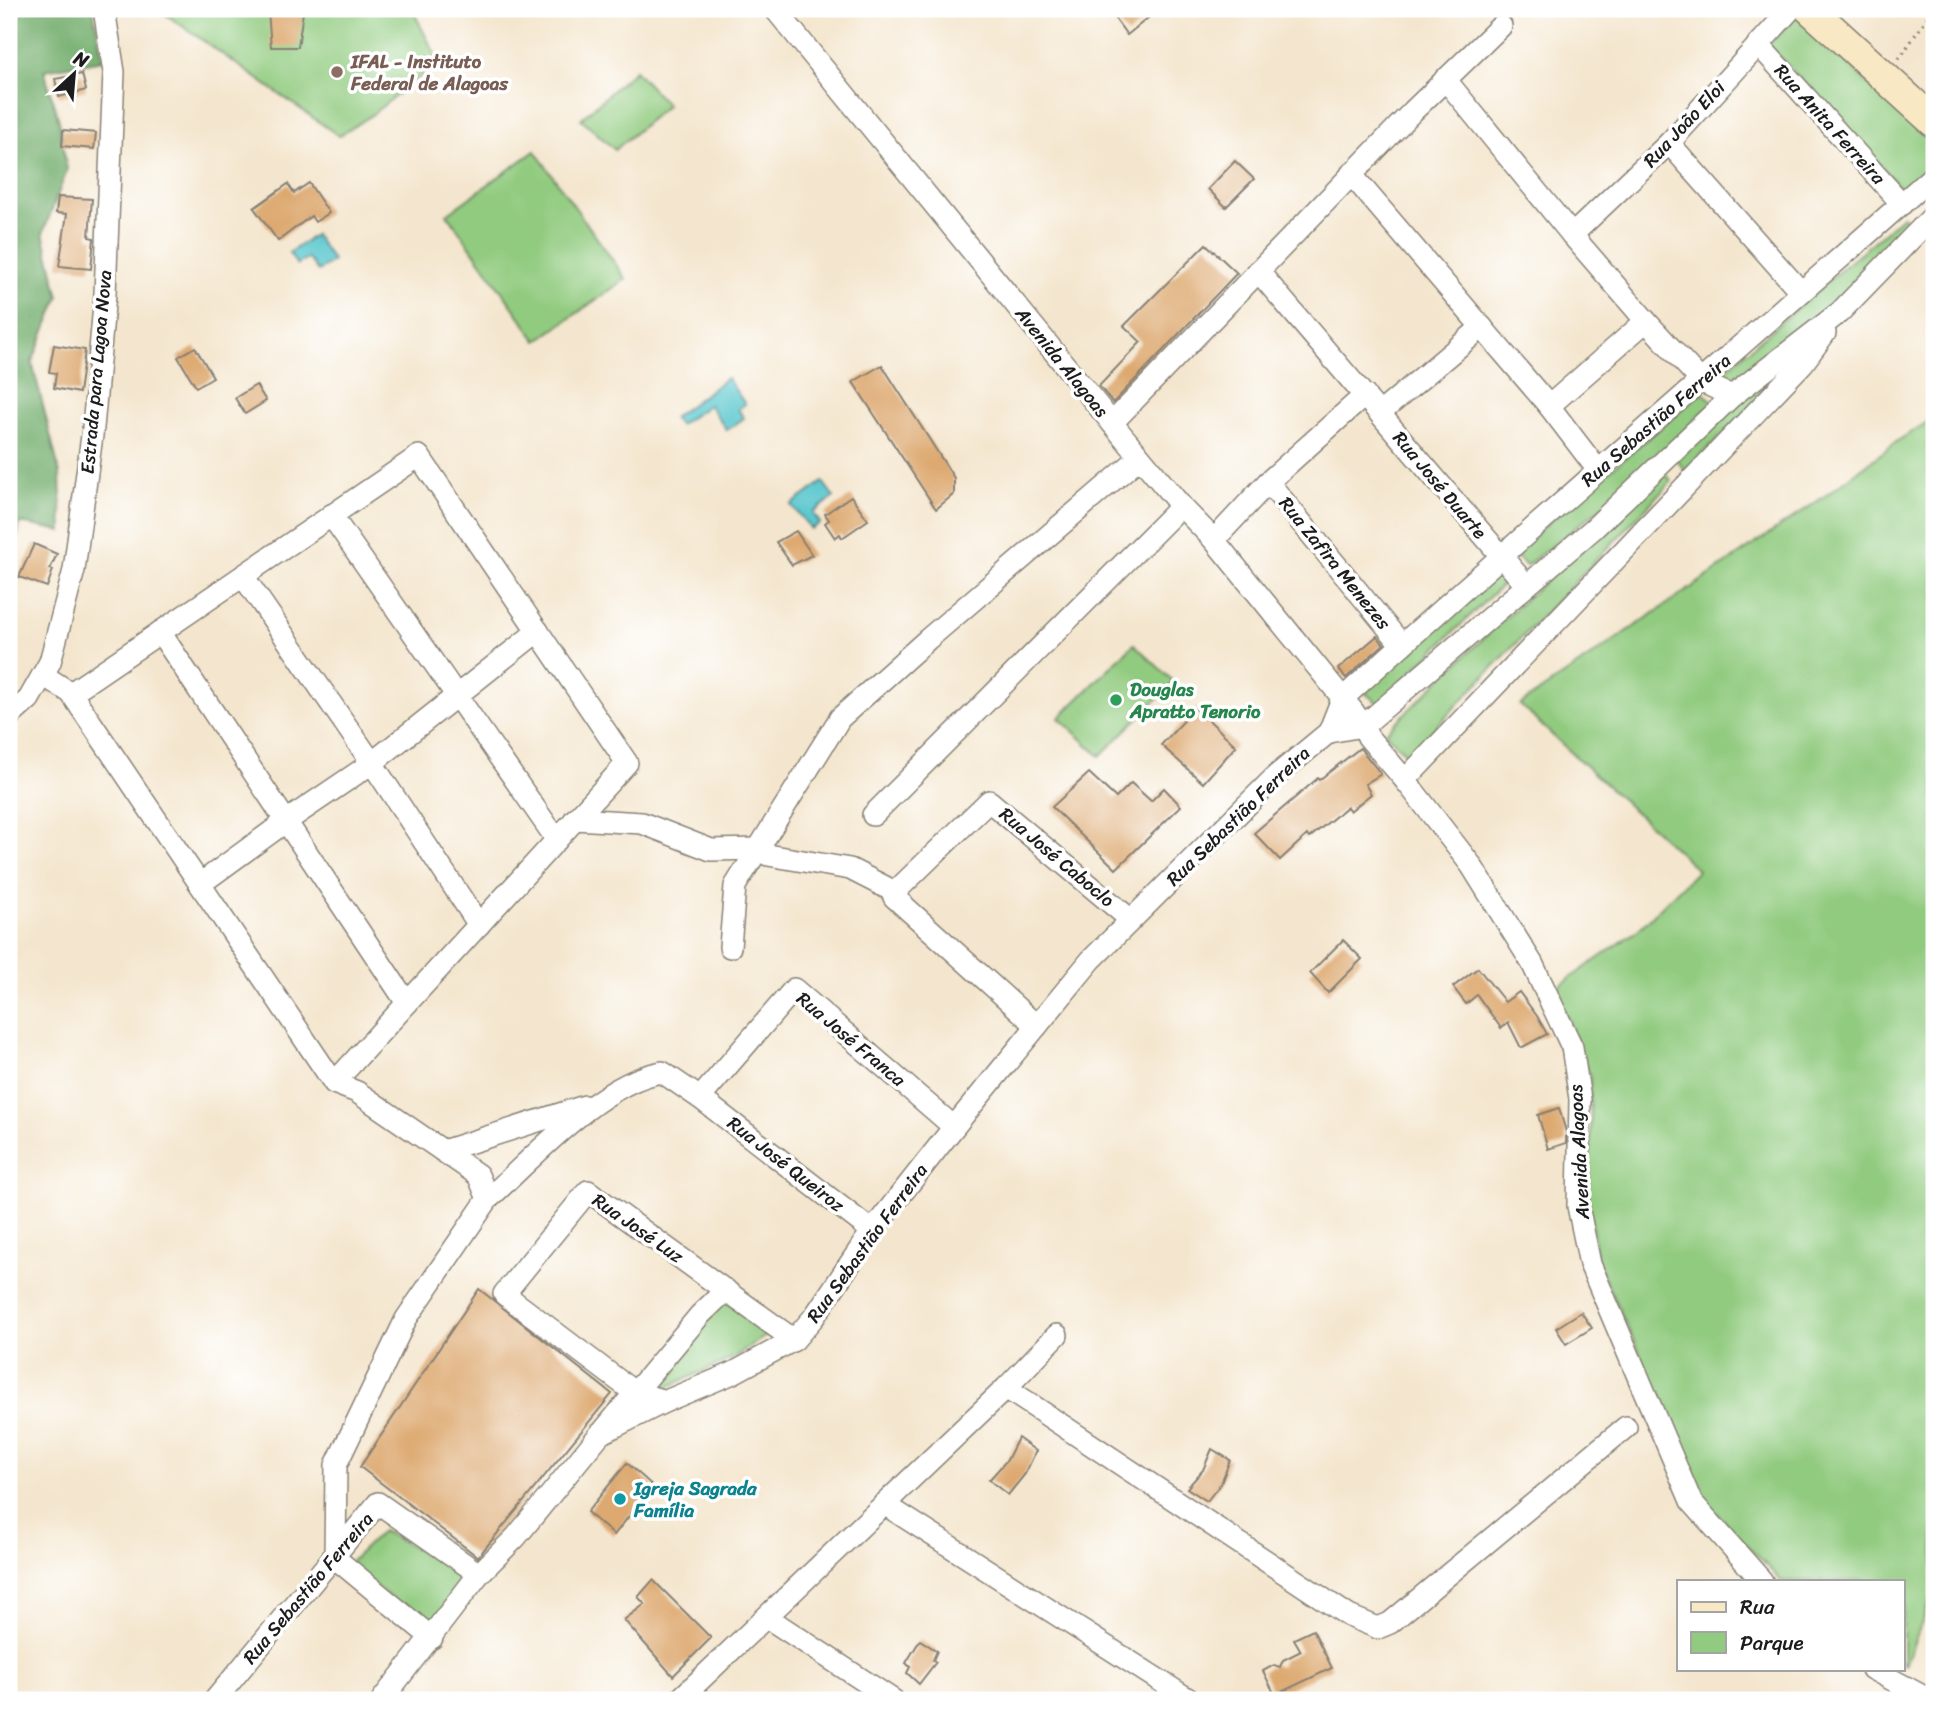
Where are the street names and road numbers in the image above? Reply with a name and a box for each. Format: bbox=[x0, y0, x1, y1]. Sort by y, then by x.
street label: Rua Anita Ferreira bbox=[1766, 56, 1894, 193]
street label: Rua João Eloi bbox=[1635, 72, 1734, 175]
street label: Estrada para Lagoa Nova bbox=[71, 268, 121, 475]
street label: Avenida Alagoas bbox=[1006, 298, 1117, 425]
street label: Rua Sebastião Ferreira bbox=[1573, 345, 1739, 495]
street label: Rua José Duarte bbox=[1384, 423, 1496, 547]
street label: Rua Zafira Menezes bbox=[1271, 489, 1400, 637]
street label: Rua Sebastião Ferreira bbox=[1158, 738, 1318, 894]
street label: Rua José Caboclo bbox=[992, 798, 1122, 916]
street label: Rua José Franca bbox=[789, 983, 914, 1095]
street label: Avenida Alagoas bbox=[1559, 1084, 1599, 1221]
street label: Rua José Queiroz bbox=[720, 1107, 853, 1221]
street label: Rua Sebastião Ferreira bbox=[798, 1156, 937, 1330]
street label: Rua José Luz bbox=[585, 1184, 692, 1272]
street label: Rua Sebastião Ferreira bbox=[234, 1504, 382, 1672]

